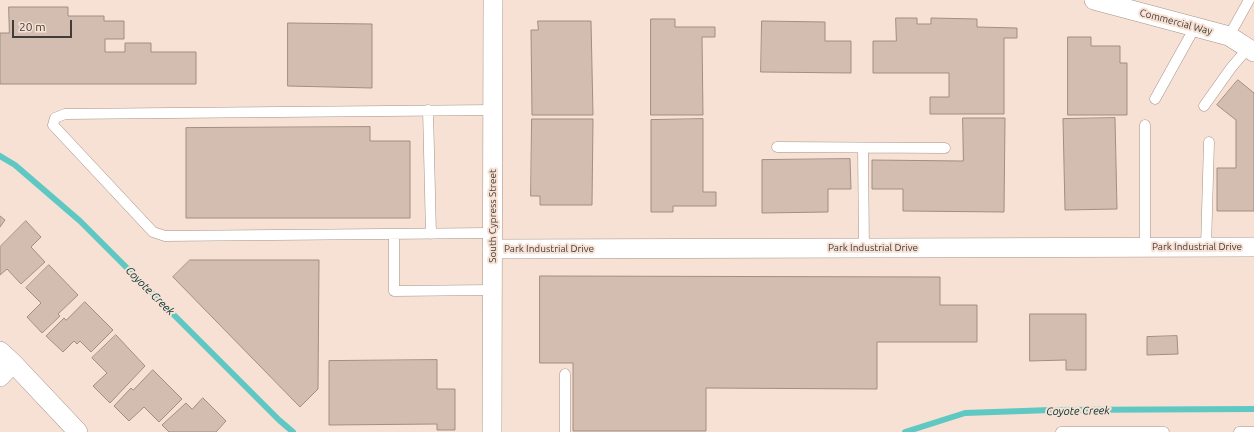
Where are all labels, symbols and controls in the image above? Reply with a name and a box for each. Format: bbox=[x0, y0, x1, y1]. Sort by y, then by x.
street label: Commercial Way bbox=[1138, 7, 1214, 37]
scale bar bbox=[14, 12, 74, 38]
text: 20 m bbox=[19, 20, 46, 33]
street label: South Cypress Street bbox=[487, 169, 499, 263]
street label: Park Industrial Drive bbox=[1152, 241, 1242, 253]
street label: Park Industrial Drive bbox=[828, 242, 918, 254]
street label: Park Industrial Drive bbox=[504, 243, 594, 255]
water label: Coyote Creek bbox=[123, 264, 177, 318]
water label: Coyote Creek bbox=[1046, 404, 1110, 418]

